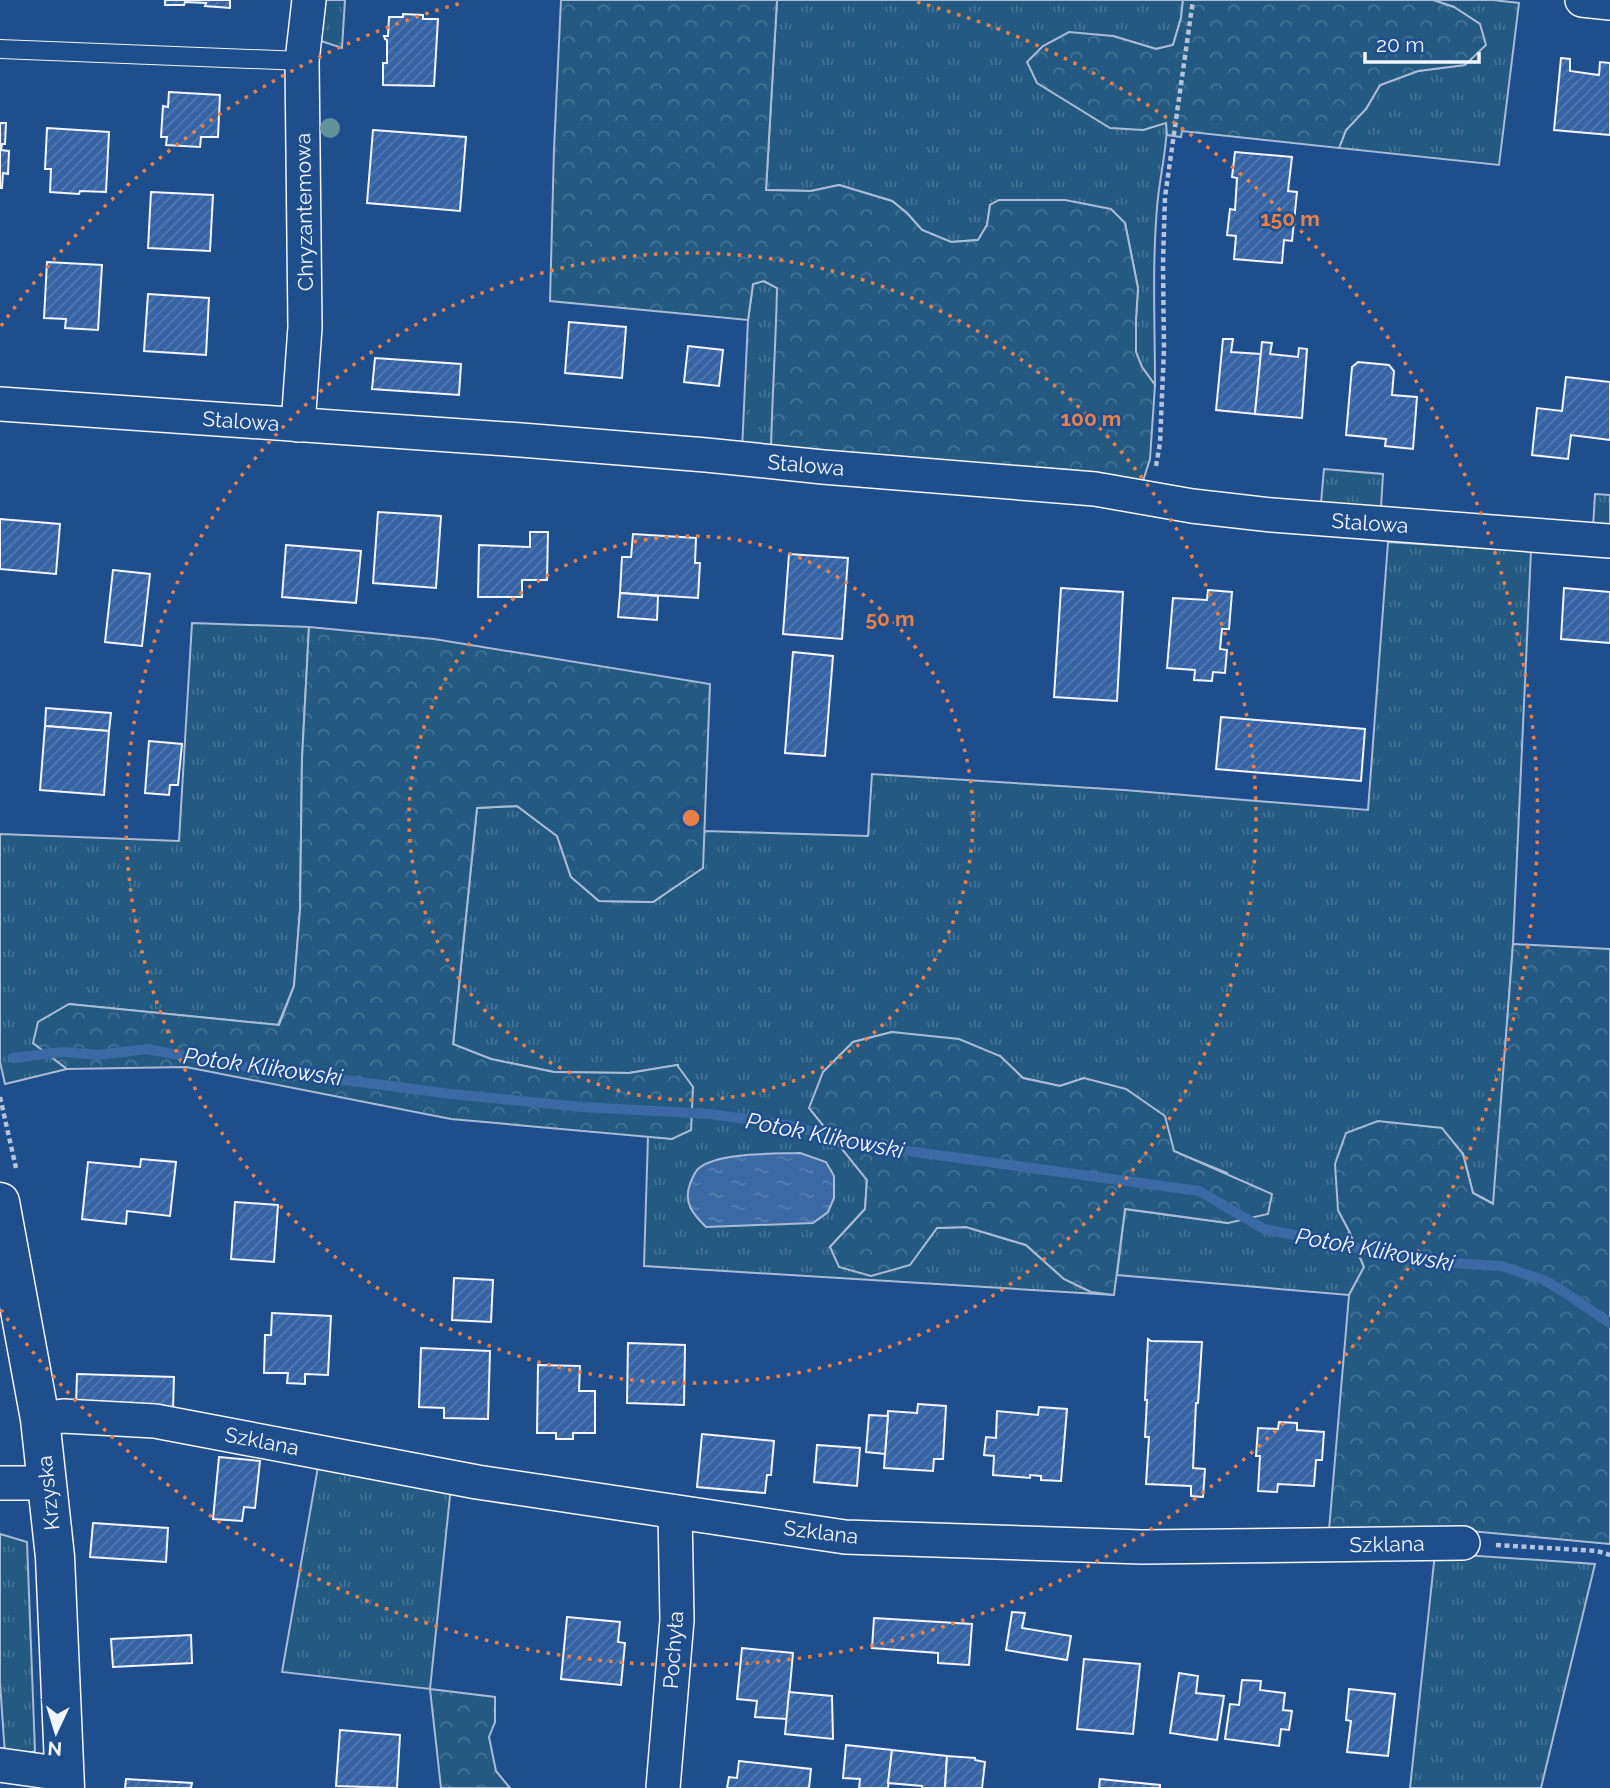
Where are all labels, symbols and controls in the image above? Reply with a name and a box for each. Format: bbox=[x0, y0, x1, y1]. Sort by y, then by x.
scale bar bbox=[1365, 21, 1479, 65]
text: 20 m bbox=[1376, 32, 1424, 57]
street label: Chryzantemowa bbox=[290, 133, 318, 291]
text: 150 m bbox=[1260, 206, 1320, 231]
street label: Stalowa bbox=[202, 406, 280, 436]
text: 100 m bbox=[1061, 406, 1121, 431]
street label: Stalowa bbox=[767, 449, 845, 481]
street label: Stalowa bbox=[1331, 508, 1409, 538]
text: 50 m bbox=[865, 606, 915, 631]
centre of rings bbox=[679, 806, 703, 830]
water label: Potok Klikowski bbox=[182, 1041, 345, 1091]
water label: Potok Klikowski bbox=[744, 1106, 907, 1164]
water label: Potok Klikowski bbox=[1294, 1222, 1457, 1276]
street label: Szklana bbox=[223, 1422, 301, 1460]
street label: Krzyska bbox=[32, 1454, 64, 1532]
street label: Szklana bbox=[782, 1515, 860, 1549]
street label: Szklana bbox=[1349, 1531, 1425, 1557]
street label: Pochyła bbox=[658, 1610, 688, 1690]
north arrow bbox=[21, 1697, 91, 1767]
text: N bbox=[47, 1737, 63, 1760]

